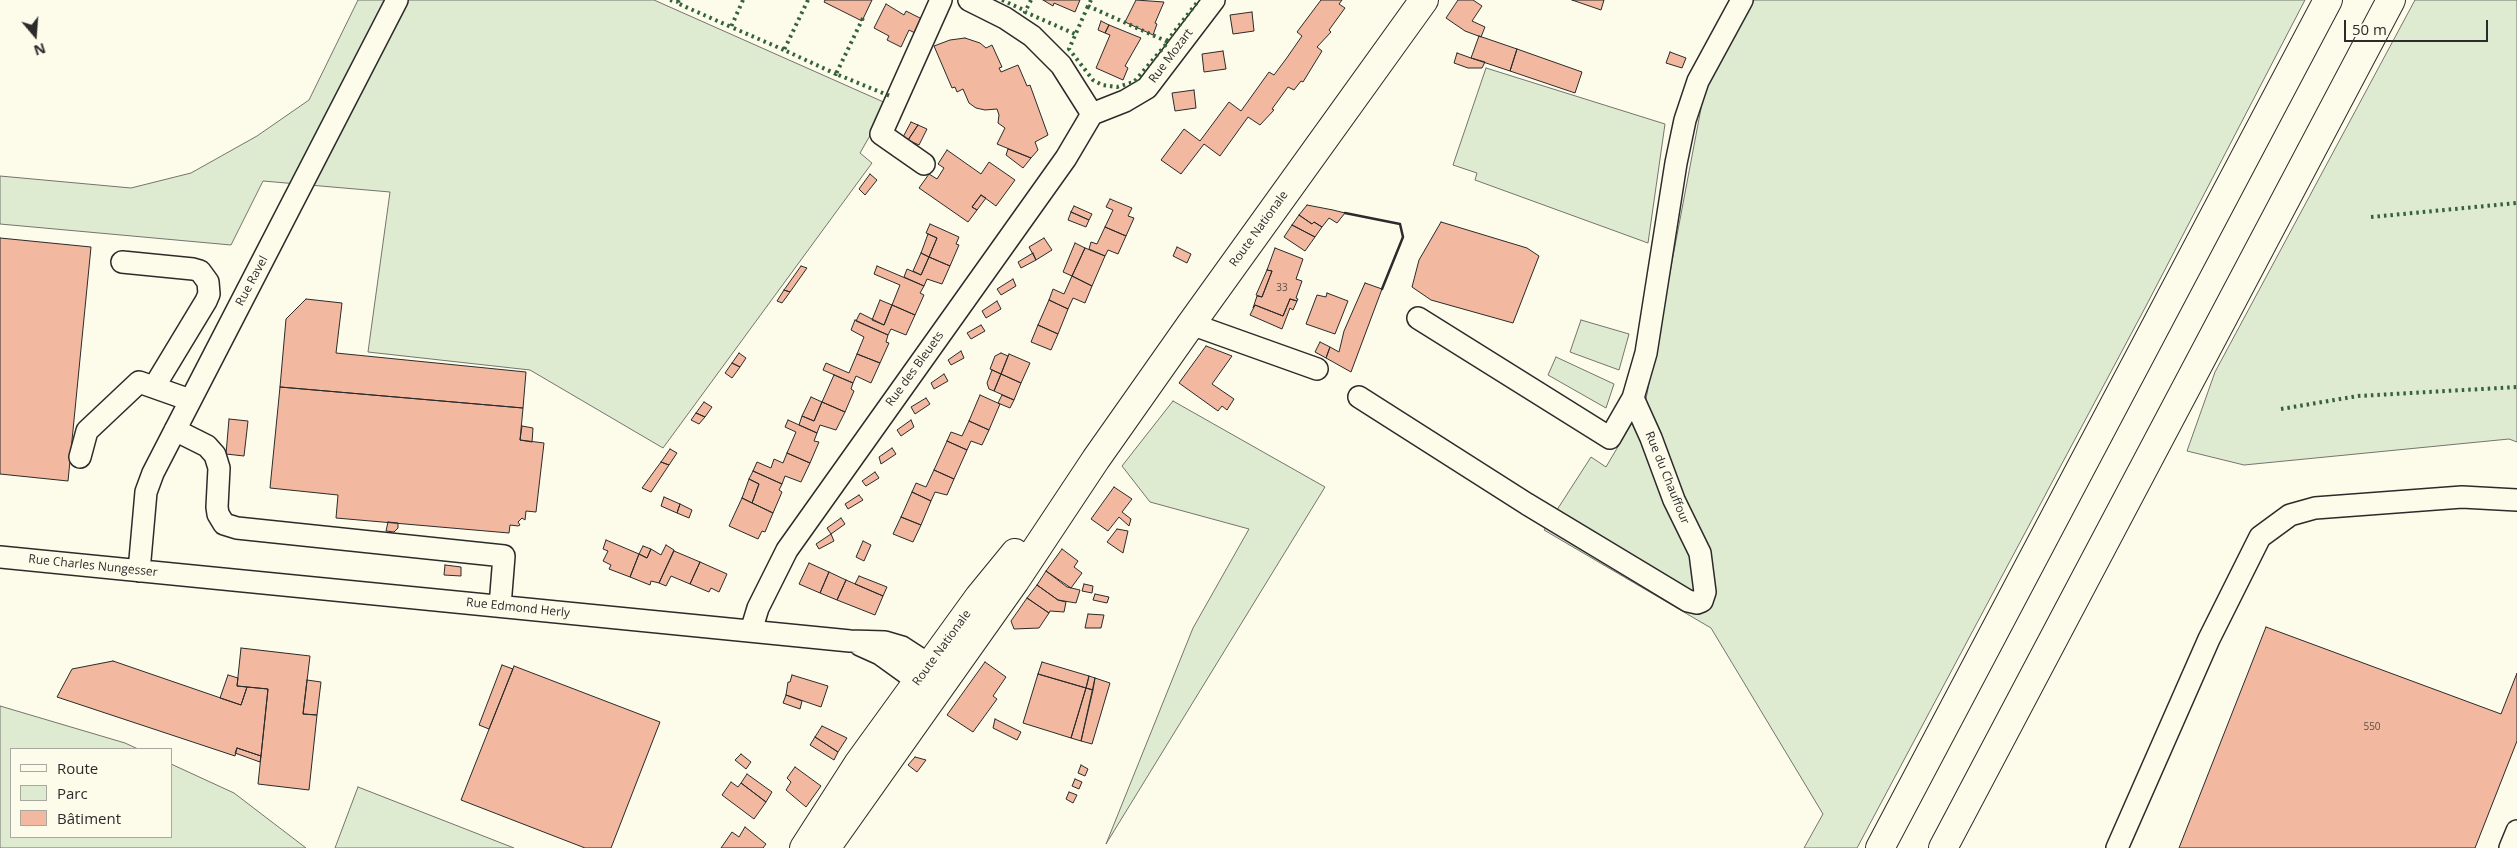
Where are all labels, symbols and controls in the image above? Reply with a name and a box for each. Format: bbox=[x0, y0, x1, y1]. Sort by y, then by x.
north arrow bbox=[10, 10, 60, 60]
scale bar bbox=[2347, 10, 2491, 42]
text: 50 m bbox=[2352, 19, 2387, 39]
street label: Rue Mozart bbox=[1146, 26, 1196, 86]
text: N bbox=[31, 39, 48, 61]
street label: Route Nationale bbox=[1227, 188, 1291, 270]
street label: Rue Ravel bbox=[233, 254, 271, 308]
house number: 33 bbox=[1276, 282, 1288, 294]
street label: Rue des Bleuets bbox=[883, 329, 947, 409]
street label: Rue du Chauffour bbox=[1642, 429, 1692, 527]
street label: Rue Charles Nungesser bbox=[28, 552, 158, 580]
street label: Rue Edmond Herly bbox=[465, 595, 571, 621]
street label: Route Nationale bbox=[910, 607, 974, 689]
house number: 550 bbox=[2363, 721, 2381, 733]
legend bbox=[10, 748, 172, 838]
text: Route bbox=[57, 758, 98, 778]
text: Parc bbox=[57, 783, 88, 803]
text: Bâtiment bbox=[57, 808, 121, 828]

